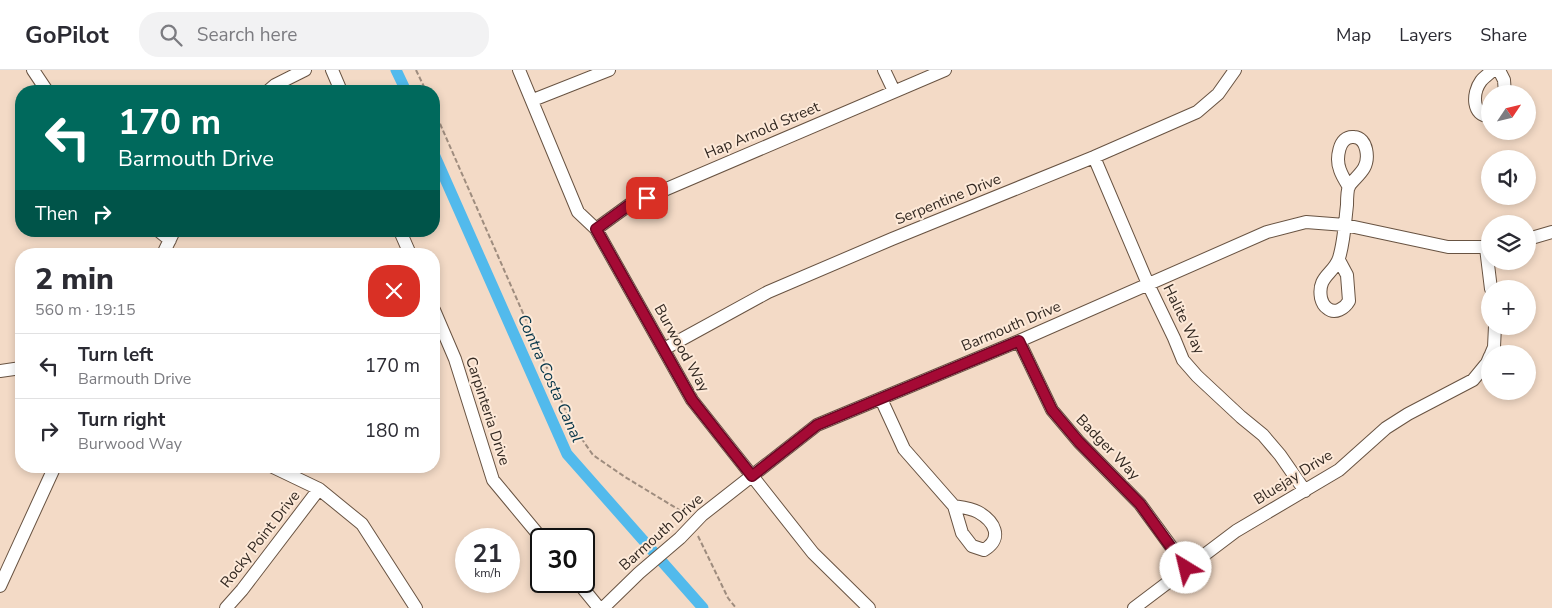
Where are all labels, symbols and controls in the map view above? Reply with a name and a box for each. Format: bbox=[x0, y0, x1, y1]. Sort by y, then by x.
search box bbox=[139, 12, 489, 57]
text: GoPilot bbox=[25, 19, 109, 51]
icon: search bbox=[157, 21, 185, 49]
text: Search here bbox=[197, 22, 297, 48]
text: Map bbox=[1336, 23, 1371, 47]
text: Layers bbox=[1399, 23, 1452, 47]
text: Share bbox=[1480, 23, 1527, 47]
north arrow bbox=[1481, 85, 1536, 140]
map controls bbox=[1481, 85, 1536, 400]
street label: Hap Arnold Street bbox=[701, 96, 823, 163]
text: 170 m bbox=[118, 99, 221, 146]
icon: left bbox=[35, 105, 100, 170]
text: Barmouth Drive bbox=[118, 144, 274, 174]
button: sound bbox=[1481, 150, 1536, 205]
street label: Serpentine Drive bbox=[892, 169, 1004, 229]
pin bbox=[626, 177, 668, 219]
icon: arrive bbox=[633, 184, 661, 212]
icon: right bbox=[88, 200, 116, 228]
text: Then bbox=[35, 201, 78, 227]
button: layers bbox=[1481, 215, 1536, 270]
text: 2 min bbox=[35, 259, 114, 300]
button: close bbox=[368, 265, 420, 317]
button: + bbox=[1481, 280, 1536, 335]
street label: Halite Way bbox=[1158, 281, 1210, 358]
street label: Barmouth Drive bbox=[958, 296, 1064, 356]
text: 560 m · 19:15 bbox=[35, 299, 136, 321]
street label: Burwood Way bbox=[650, 301, 714, 396]
water label: Contra Costa Canal bbox=[512, 311, 588, 446]
text: Turn left bbox=[78, 342, 153, 368]
button: − bbox=[1481, 345, 1536, 400]
icon: left bbox=[35, 352, 63, 380]
text: 170 m bbox=[365, 353, 420, 379]
street label: Carpinteria Drive bbox=[461, 354, 515, 468]
text: Barmouth Drive bbox=[78, 368, 191, 390]
text: Turn right bbox=[78, 407, 165, 433]
street label: Badger Way bbox=[1072, 410, 1145, 484]
icon: right bbox=[35, 417, 63, 445]
text: 180 m bbox=[365, 418, 420, 444]
text: Burwood Way bbox=[78, 433, 182, 455]
street label: Bluejay Drive bbox=[1250, 445, 1336, 509]
street label: Rocky Point Drive bbox=[216, 486, 304, 592]
street label: Barmouth Drive bbox=[615, 489, 707, 575]
speed limit sign: 30 bbox=[530, 528, 595, 593]
text: 21 bbox=[472, 537, 503, 571]
position arrow bbox=[1159, 541, 1211, 593]
text: km/h bbox=[474, 565, 501, 581]

